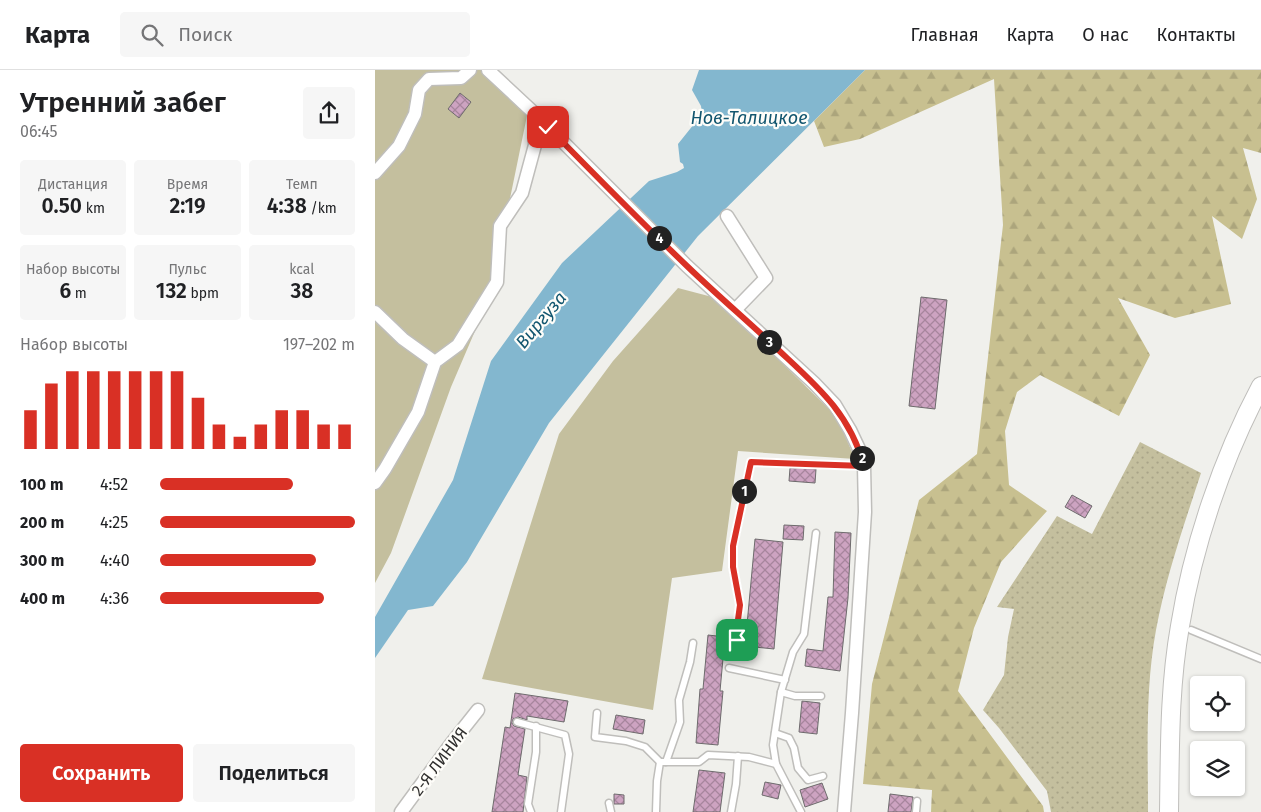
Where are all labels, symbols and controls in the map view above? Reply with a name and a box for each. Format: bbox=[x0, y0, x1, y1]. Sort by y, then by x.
search box bbox=[120, 12, 470, 57]
text: Карта bbox=[25, 21, 90, 49]
icon: search bbox=[138, 21, 166, 49]
text: Поиск bbox=[178, 23, 232, 46]
text: Главная bbox=[911, 24, 979, 46]
text: Карта bbox=[1007, 24, 1054, 46]
text: О нас bbox=[1082, 24, 1129, 46]
text: Контакты bbox=[1157, 24, 1236, 46]
text: Утренний забег bbox=[20, 86, 226, 119]
button: share bbox=[303, 87, 355, 139]
pin bbox=[527, 106, 569, 148]
water label: Нов-Талицкое bbox=[691, 107, 807, 129]
icon: check bbox=[534, 113, 562, 141]
text: 06:45 bbox=[20, 122, 58, 141]
text: Дистанция bbox=[38, 176, 108, 193]
text: Время bbox=[167, 176, 208, 193]
text: Темп bbox=[286, 176, 318, 193]
text: 0.50 bbox=[41, 193, 82, 219]
text: 2:19 bbox=[169, 193, 206, 219]
text: 4:38 bbox=[267, 193, 307, 219]
text: km bbox=[82, 200, 105, 217]
text: /km bbox=[307, 200, 337, 217]
pin: 4 bbox=[647, 226, 671, 250]
text: 4 bbox=[656, 230, 663, 247]
text: Набор высоты bbox=[26, 261, 120, 278]
text: Пульс bbox=[168, 261, 207, 278]
text: kcal bbox=[289, 261, 314, 278]
text: 6 bbox=[59, 278, 71, 304]
text: 132 bbox=[156, 278, 187, 304]
text: 38 bbox=[290, 278, 313, 304]
text: m bbox=[71, 285, 87, 302]
text: bpm bbox=[187, 285, 219, 302]
water label: Виргуза bbox=[511, 287, 571, 353]
pin: 3 bbox=[757, 330, 781, 354]
text: 3 bbox=[766, 334, 773, 351]
text: Набор высоты bbox=[20, 335, 128, 354]
text: 197–202 m bbox=[283, 335, 355, 354]
pin: 2 bbox=[849, 446, 875, 470]
text: 2 bbox=[859, 450, 866, 467]
text: 100 m bbox=[20, 475, 63, 494]
text: 4:52 bbox=[100, 475, 128, 494]
pin: 1 bbox=[731, 478, 757, 504]
text: 1 bbox=[741, 483, 748, 500]
text: 200 m bbox=[20, 513, 64, 532]
text: 4:25 bbox=[100, 513, 128, 532]
text: 300 m bbox=[20, 551, 64, 570]
text: 4:40 bbox=[100, 551, 130, 570]
text: 400 m bbox=[20, 589, 65, 608]
text: 4:36 bbox=[100, 589, 129, 608]
pin bbox=[716, 619, 758, 661]
icon: arrive bbox=[723, 626, 751, 654]
map controls bbox=[1190, 676, 1245, 796]
button: locate bbox=[1190, 676, 1245, 731]
street label: 2-Я ЛИНИЯ bbox=[407, 723, 471, 799]
button: layers bbox=[1190, 741, 1245, 796]
button: Сохранить bbox=[20, 744, 183, 802]
button: Поделиться bbox=[193, 744, 355, 802]

